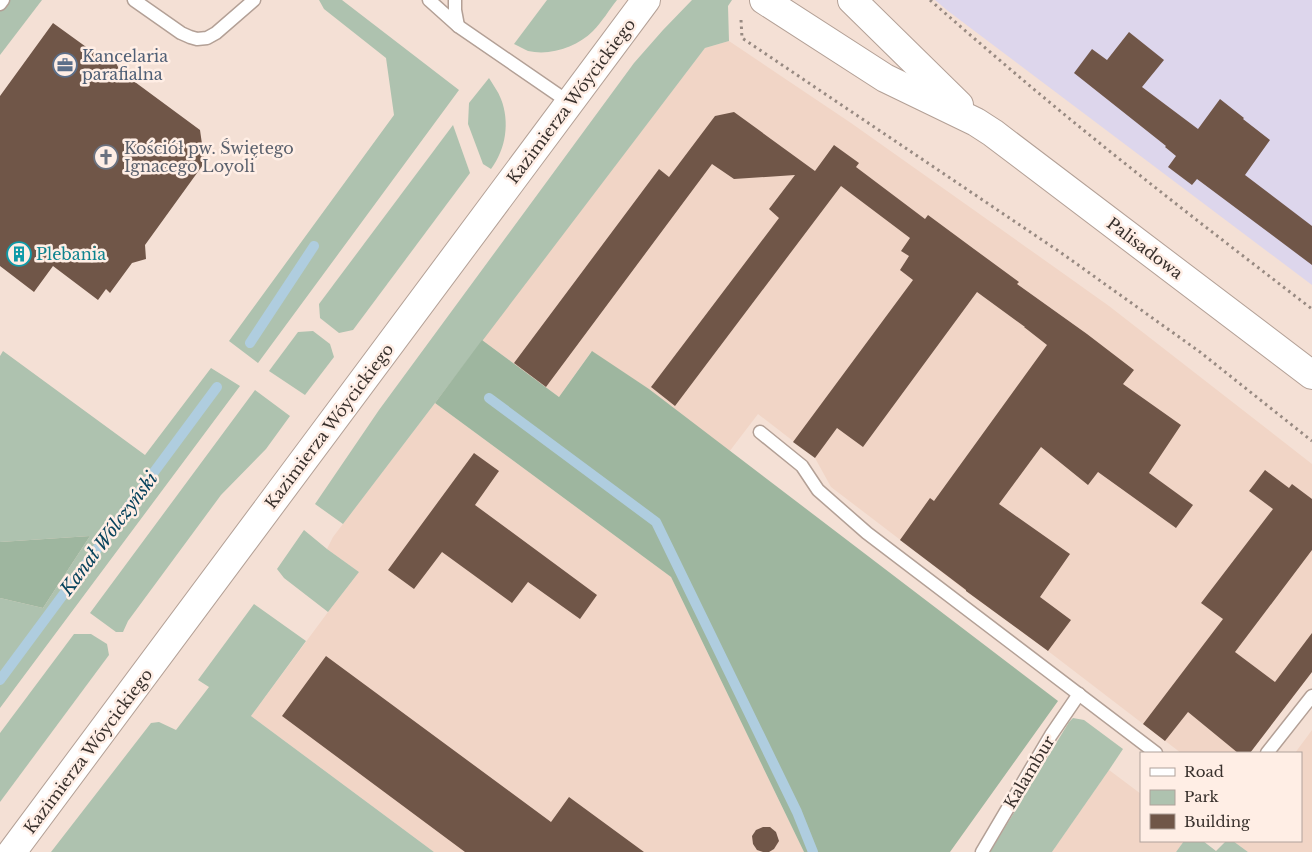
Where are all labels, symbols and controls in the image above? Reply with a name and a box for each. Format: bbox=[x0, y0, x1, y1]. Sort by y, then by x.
street label: Kazimierza Wóycickiego bbox=[502, 15, 640, 187]
place label: Kancelaria parafialna bbox=[82, 46, 168, 84]
office icon: Kancelaria parafialna bbox=[52, 52, 78, 78]
place label: Kościół pw. Świętego Ignacego Loyoli bbox=[124, 138, 294, 176]
church icon: Kościół pw. Świętego Ignacego Loyoli bbox=[93, 144, 119, 170]
street label: Palisadowa bbox=[1103, 213, 1187, 283]
building icon: Plebania bbox=[6, 241, 32, 267]
place label: Plebania bbox=[36, 244, 106, 264]
street label: Kazimierza Wóycickiego bbox=[260, 340, 398, 512]
water label: Kanał Wólczyński bbox=[55, 468, 163, 601]
street label: Kazimierza Wóycickiego bbox=[19, 665, 157, 837]
street label: Kalambur bbox=[999, 732, 1059, 812]
legend bbox=[1140, 752, 1302, 842]
text: Road bbox=[1184, 762, 1224, 781]
text: Park bbox=[1184, 787, 1220, 806]
text: Building bbox=[1184, 812, 1251, 831]

